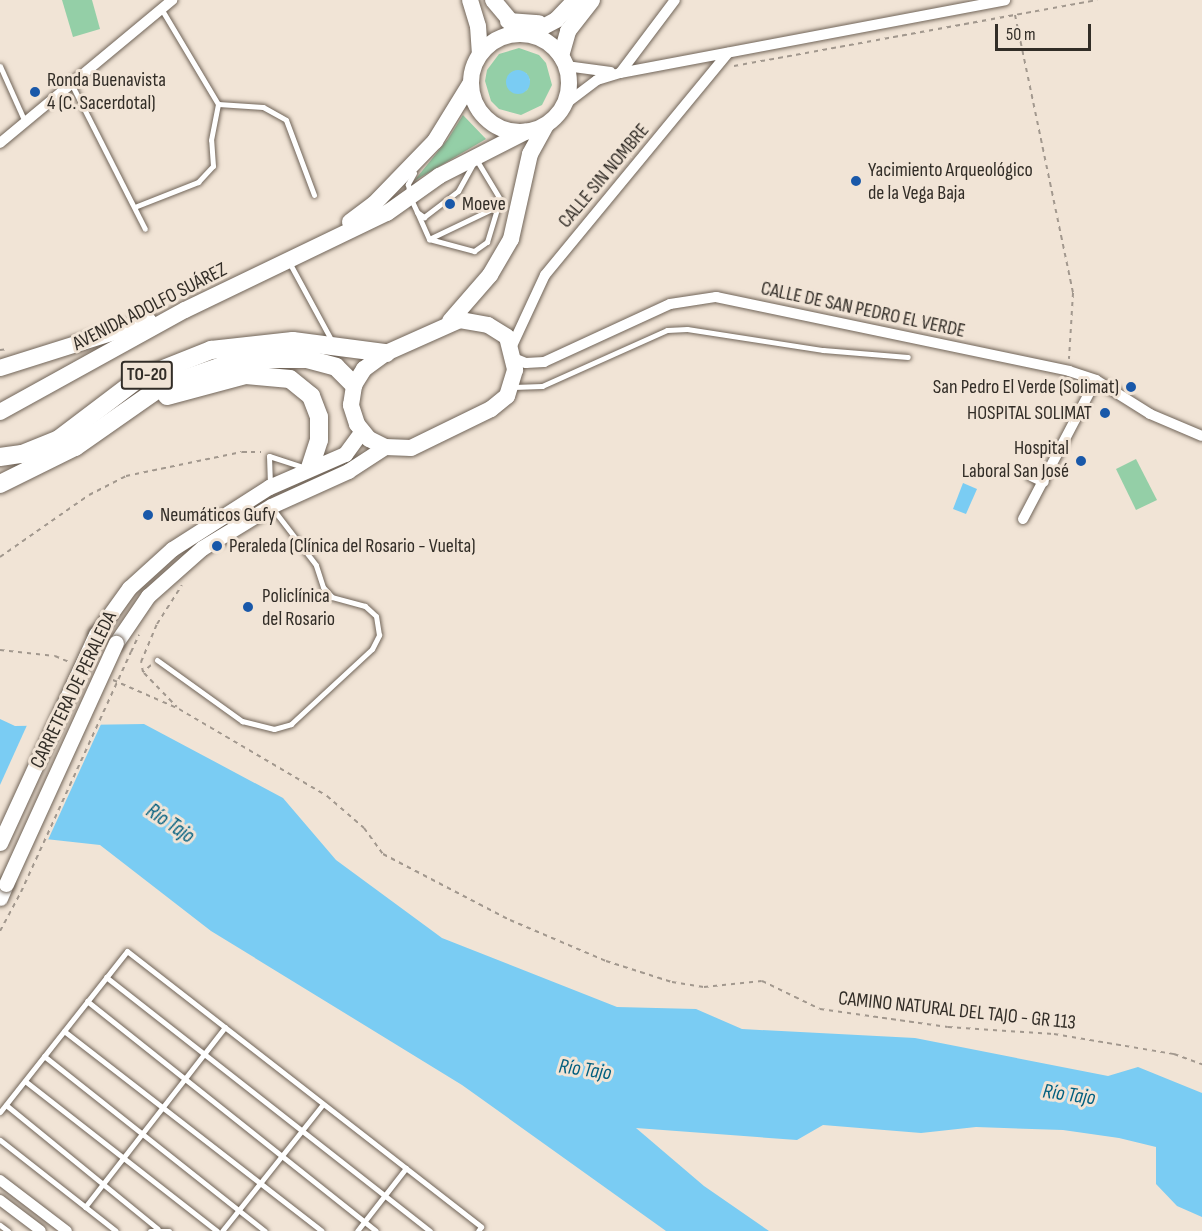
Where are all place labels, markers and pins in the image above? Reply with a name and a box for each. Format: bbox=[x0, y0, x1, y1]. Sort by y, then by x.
place label: Ronda Buenavista 4 (C. Sacerdotal) bbox=[47, 68, 166, 115]
marker: Ronda Buenavista 4 (C. Sacerdotal) bbox=[28, 85, 42, 99]
place label: Yacimiento Arqueológico de la Vega Baja bbox=[868, 158, 1033, 205]
marker: Yacimiento Arqueológico de la Vega Baja bbox=[849, 174, 863, 188]
place label: Moeve bbox=[462, 192, 506, 216]
marker: Moeve bbox=[443, 197, 457, 211]
place label: San Pedro El Verde (Solimat) bbox=[933, 375, 1119, 399]
marker: San Pedro El Verde (Solimat) bbox=[1124, 380, 1138, 394]
place label: HOSPITAL SOLIMAT bbox=[967, 401, 1092, 425]
marker: HOSPITAL SOLIMAT bbox=[1096, 404, 1114, 422]
place label: Hospital Laboral San José bbox=[962, 437, 1069, 484]
marker: Hospital Laboral San José bbox=[1074, 454, 1088, 468]
place label: Neumáticos Gufy bbox=[160, 503, 276, 527]
marker: Neumáticos Gufy bbox=[141, 508, 155, 522]
place label: Peraleda (Clínica del Rosario - Vuelta) bbox=[229, 534, 476, 558]
marker: Peraleda (Clínica del Rosario - Vuelta) bbox=[210, 539, 224, 553]
place label: Policlínica del Rosario bbox=[262, 584, 335, 631]
marker: Policlínica del Rosario bbox=[239, 598, 257, 616]

